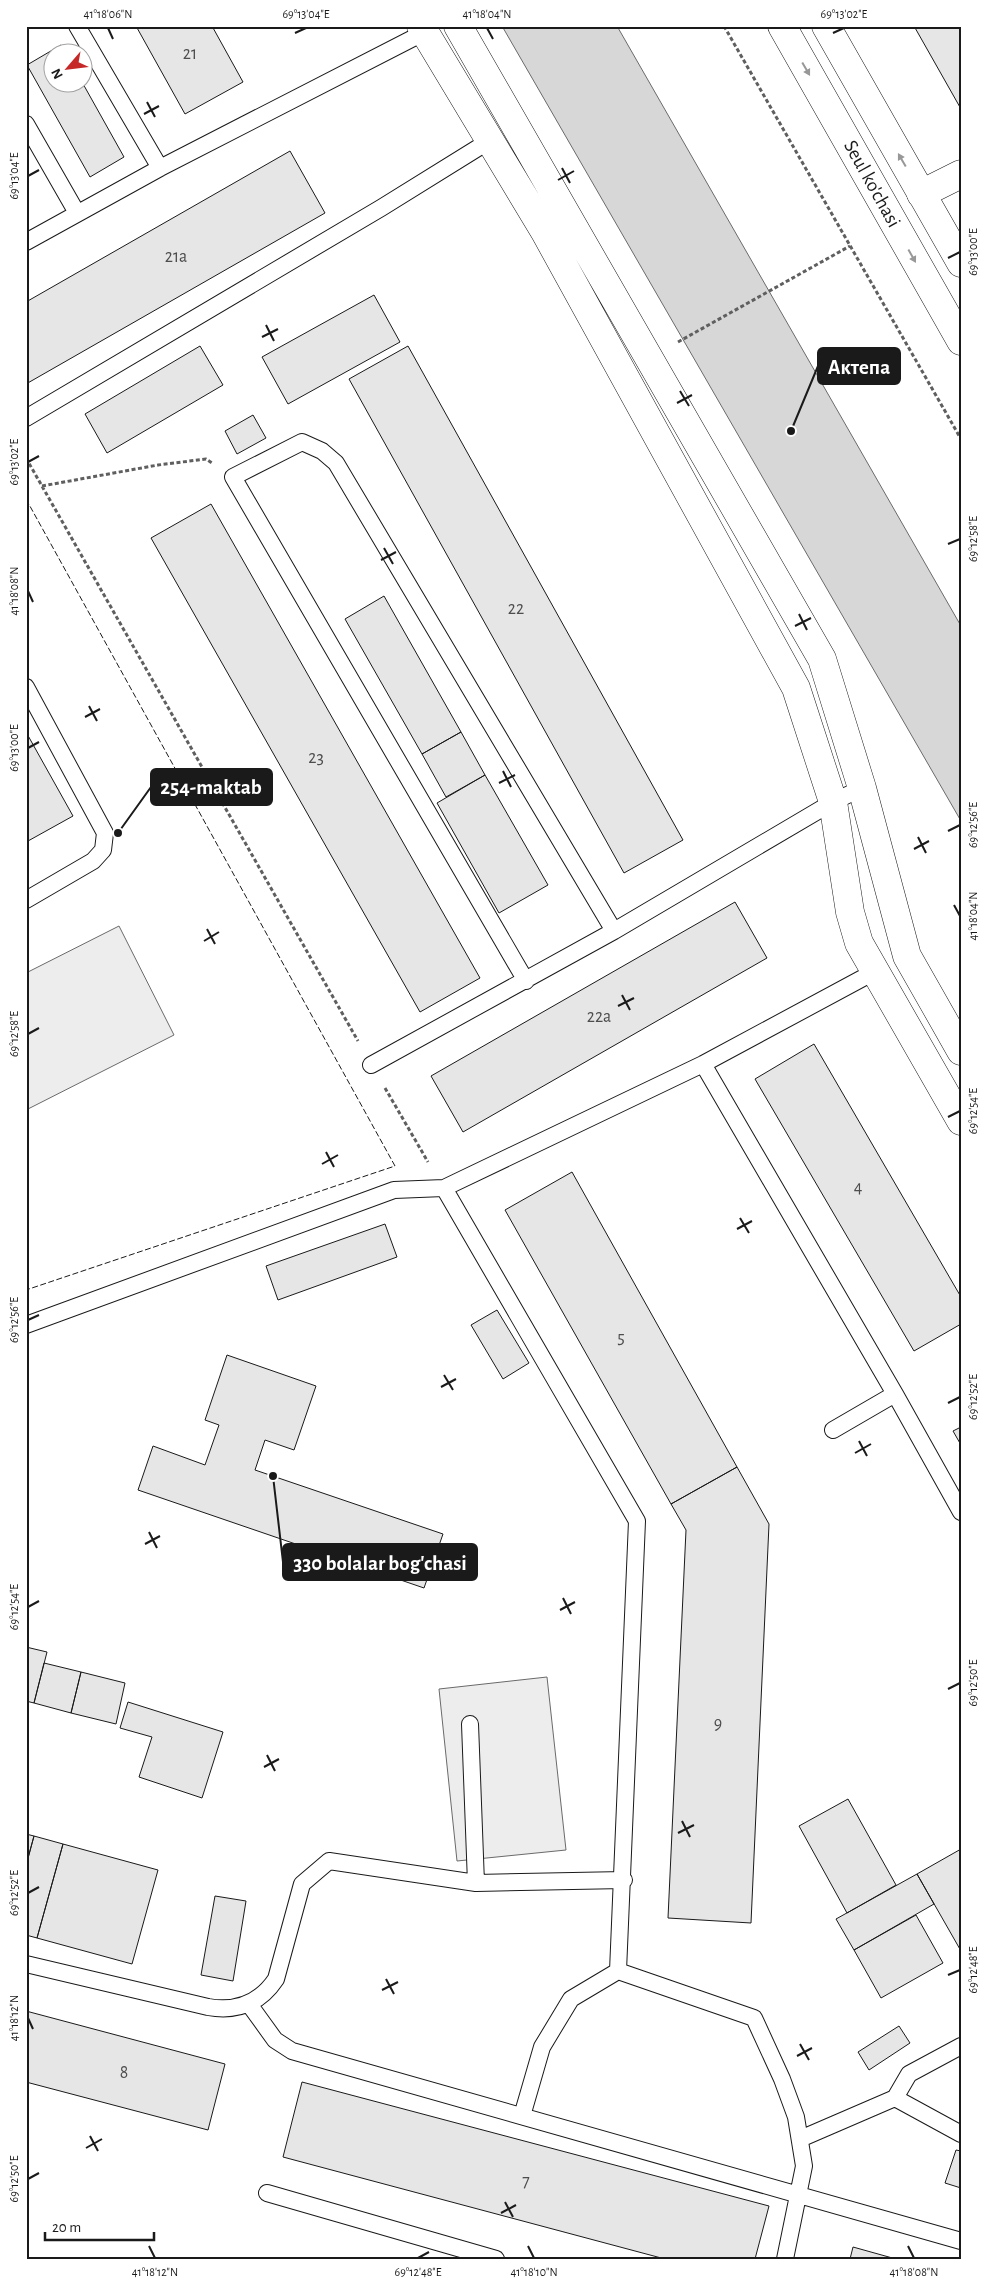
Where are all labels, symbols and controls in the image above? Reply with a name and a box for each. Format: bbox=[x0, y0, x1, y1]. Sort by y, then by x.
text: 41°18'06"N bbox=[84, 8, 132, 20]
text: 69°13'04"E bbox=[282, 8, 330, 20]
text: 41°18'04"N bbox=[463, 8, 511, 20]
text: 69°13'02"E bbox=[821, 8, 868, 20]
north arrow bbox=[42, 42, 92, 92]
house number: 21 bbox=[183, 45, 197, 63]
one-way arrow bbox=[802, 62, 811, 75]
text: N bbox=[49, 66, 66, 81]
street label: Seul ko'chasi bbox=[840, 137, 904, 231]
text: 69°13'04"E bbox=[8, 152, 20, 200]
one-way arrow bbox=[898, 153, 906, 168]
text: 69°13'00"E bbox=[967, 228, 979, 276]
house number: 21а bbox=[165, 248, 187, 266]
one-way arrow bbox=[908, 248, 916, 263]
callout: Актепа bbox=[818, 348, 900, 384]
text: Актепа bbox=[828, 357, 890, 378]
text: 69°13'02"E bbox=[8, 438, 20, 485]
text: 69°12'58"E bbox=[967, 516, 979, 562]
text: 41°18'08"N bbox=[8, 567, 20, 615]
house number: 22 bbox=[508, 600, 524, 618]
text: 69°13'00"E bbox=[8, 724, 20, 772]
house number: 23 bbox=[308, 749, 324, 767]
callout: 254-maktab bbox=[151, 769, 272, 805]
text: 254-maktab bbox=[160, 777, 262, 798]
text: 69°12'56"E bbox=[967, 802, 979, 848]
text: 41°18'04"N bbox=[967, 892, 979, 940]
house number: 22а bbox=[587, 1008, 611, 1026]
text: 69°12'58"E bbox=[8, 1011, 20, 1057]
text: 69°12'54"E bbox=[967, 1088, 979, 1134]
house number: 4 bbox=[854, 1179, 863, 1197]
text: 69°12'56"E bbox=[8, 1297, 20, 1343]
house number: 5 bbox=[617, 1329, 625, 1347]
text: 69°12'52"E bbox=[967, 1374, 979, 1420]
callout: 330 bolalar bog'chasi bbox=[283, 1544, 477, 1580]
text: 330 bolalar bog'chasi bbox=[293, 1553, 467, 1574]
text: 69°12'54"E bbox=[8, 1584, 20, 1630]
text: 69°12'50"E bbox=[967, 1659, 979, 1706]
house number: 9 bbox=[714, 1715, 722, 1733]
text: 69°12'52"E bbox=[8, 1870, 20, 1916]
text: 69°12'48"E bbox=[967, 1946, 979, 1993]
text: 41°18'12"N bbox=[8, 1995, 20, 2041]
house number: 8 bbox=[120, 2064, 128, 2082]
text: 69°12'50"E bbox=[8, 2155, 20, 2202]
house number: 7 bbox=[522, 2173, 530, 2191]
scale bar bbox=[45, 2210, 154, 2242]
text: 20 m bbox=[52, 2220, 81, 2235]
text: 41°18'12"N bbox=[132, 2266, 178, 2278]
text: 69°12'48"E bbox=[395, 2266, 442, 2278]
text: 41°18'10"N bbox=[510, 2266, 558, 2278]
text: 41°18'08"N bbox=[890, 2266, 938, 2278]

